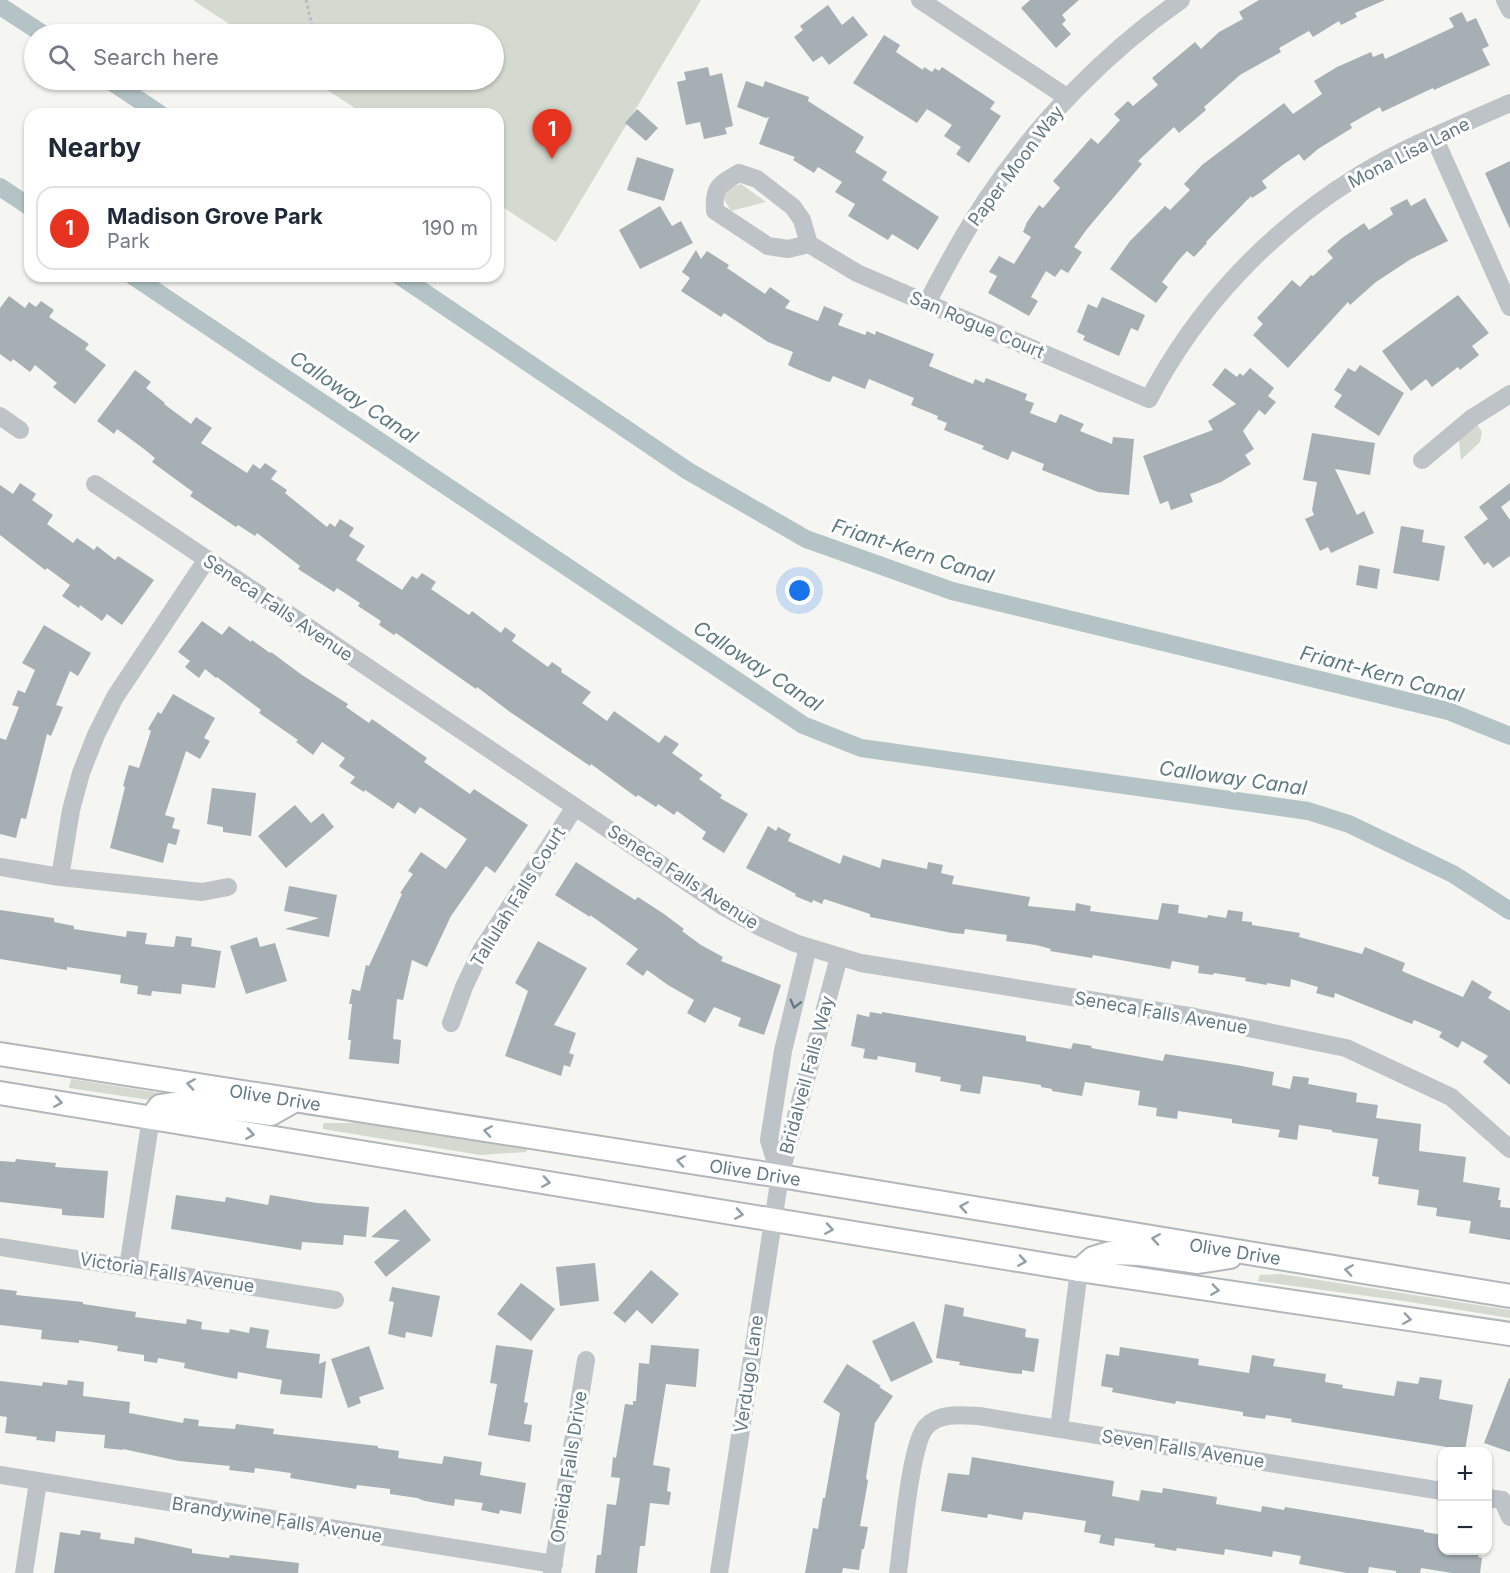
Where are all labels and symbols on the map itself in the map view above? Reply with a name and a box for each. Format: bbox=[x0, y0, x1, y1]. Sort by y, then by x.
street label: Paper Moon Way bbox=[963, 101, 1068, 230]
pin: 1 bbox=[532, 110, 572, 159]
street label: Mona Lisa Lane bbox=[1345, 113, 1473, 192]
street label: San Rogue Court bbox=[907, 287, 1048, 362]
water label: Calloway Canal bbox=[286, 345, 423, 449]
water label: Friant-Kern Canal bbox=[829, 514, 997, 589]
street label: Seneca Falls Avenue bbox=[200, 550, 357, 665]
your location bbox=[785, 576, 814, 605]
water label: Calloway Canal bbox=[689, 615, 827, 717]
water label: Friant-Kern Canal bbox=[1297, 641, 1467, 707]
water label: Calloway Canal bbox=[1158, 756, 1309, 800]
street label: Seneca Falls Avenue bbox=[604, 820, 763, 933]
street label: Tallulah Falls Court bbox=[466, 823, 569, 971]
street label: Seneca Falls Avenue bbox=[1073, 987, 1249, 1038]
street label: Bridalveil Falls Way bbox=[775, 993, 838, 1156]
one-way arrow bbox=[789, 999, 802, 1009]
one-way arrow bbox=[187, 1079, 196, 1091]
street label: Olive Drive bbox=[228, 1080, 322, 1115]
one-way arrow bbox=[53, 1096, 62, 1108]
one-way arrow bbox=[483, 1125, 492, 1137]
one-way arrow bbox=[245, 1127, 255, 1140]
one-way arrow bbox=[676, 1155, 685, 1167]
street label: Olive Drive bbox=[708, 1155, 802, 1190]
one-way arrow bbox=[542, 1176, 551, 1188]
one-way arrow bbox=[959, 1201, 969, 1214]
one-way arrow bbox=[734, 1207, 743, 1219]
one-way arrow bbox=[825, 1222, 834, 1234]
one-way arrow bbox=[1151, 1233, 1161, 1246]
street label: Olive Drive bbox=[1188, 1234, 1282, 1269]
street label: Victoria Falls Avenue bbox=[78, 1248, 256, 1297]
one-way arrow bbox=[1017, 1254, 1026, 1266]
one-way arrow bbox=[1344, 1264, 1354, 1277]
one-way arrow bbox=[1210, 1284, 1219, 1296]
one-way arrow bbox=[1403, 1312, 1412, 1324]
street label: Verdugo Lane bbox=[730, 1314, 767, 1434]
street label: Oneida Falls Drive bbox=[546, 1389, 591, 1544]
street label: Seven Falls Avenue bbox=[1100, 1425, 1266, 1472]
street label: Brandywine Falls Avenue bbox=[170, 1493, 384, 1547]

